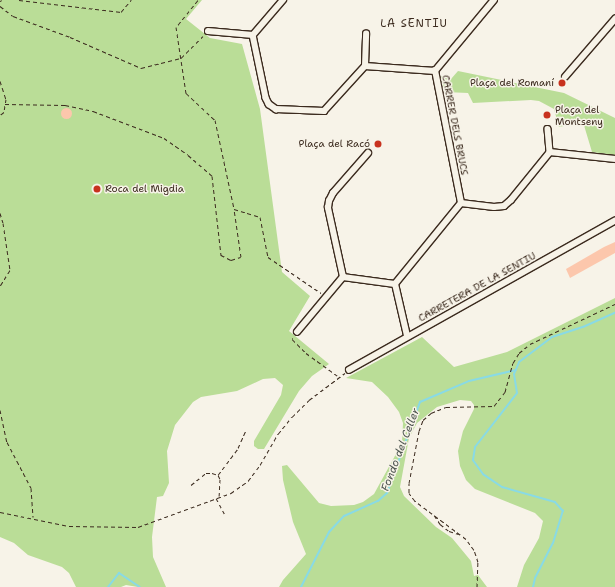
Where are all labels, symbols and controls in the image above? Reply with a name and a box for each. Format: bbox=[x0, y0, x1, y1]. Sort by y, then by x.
district label: LA SENTIU bbox=[380, 17, 448, 31]
street label: CARRER DELS BRUCS bbox=[439, 74, 471, 176]
place label: Plaça del Romaní bbox=[470, 77, 554, 89]
marker: Plaça del Romaní bbox=[557, 78, 567, 88]
place label: Plaça del Montseny bbox=[555, 103, 603, 126]
marker: Plaça del Montseny bbox=[542, 110, 552, 120]
place label: Plaça del Racó bbox=[299, 138, 370, 150]
marker: Plaça del Racó bbox=[373, 139, 383, 149]
place label: Roca del Migdia bbox=[105, 183, 184, 195]
marker: Roca del Migdia bbox=[92, 184, 102, 194]
street label: CARRETERA DE LA SENTIU bbox=[416, 250, 538, 324]
water label: Fondo del Celler bbox=[379, 407, 423, 493]

